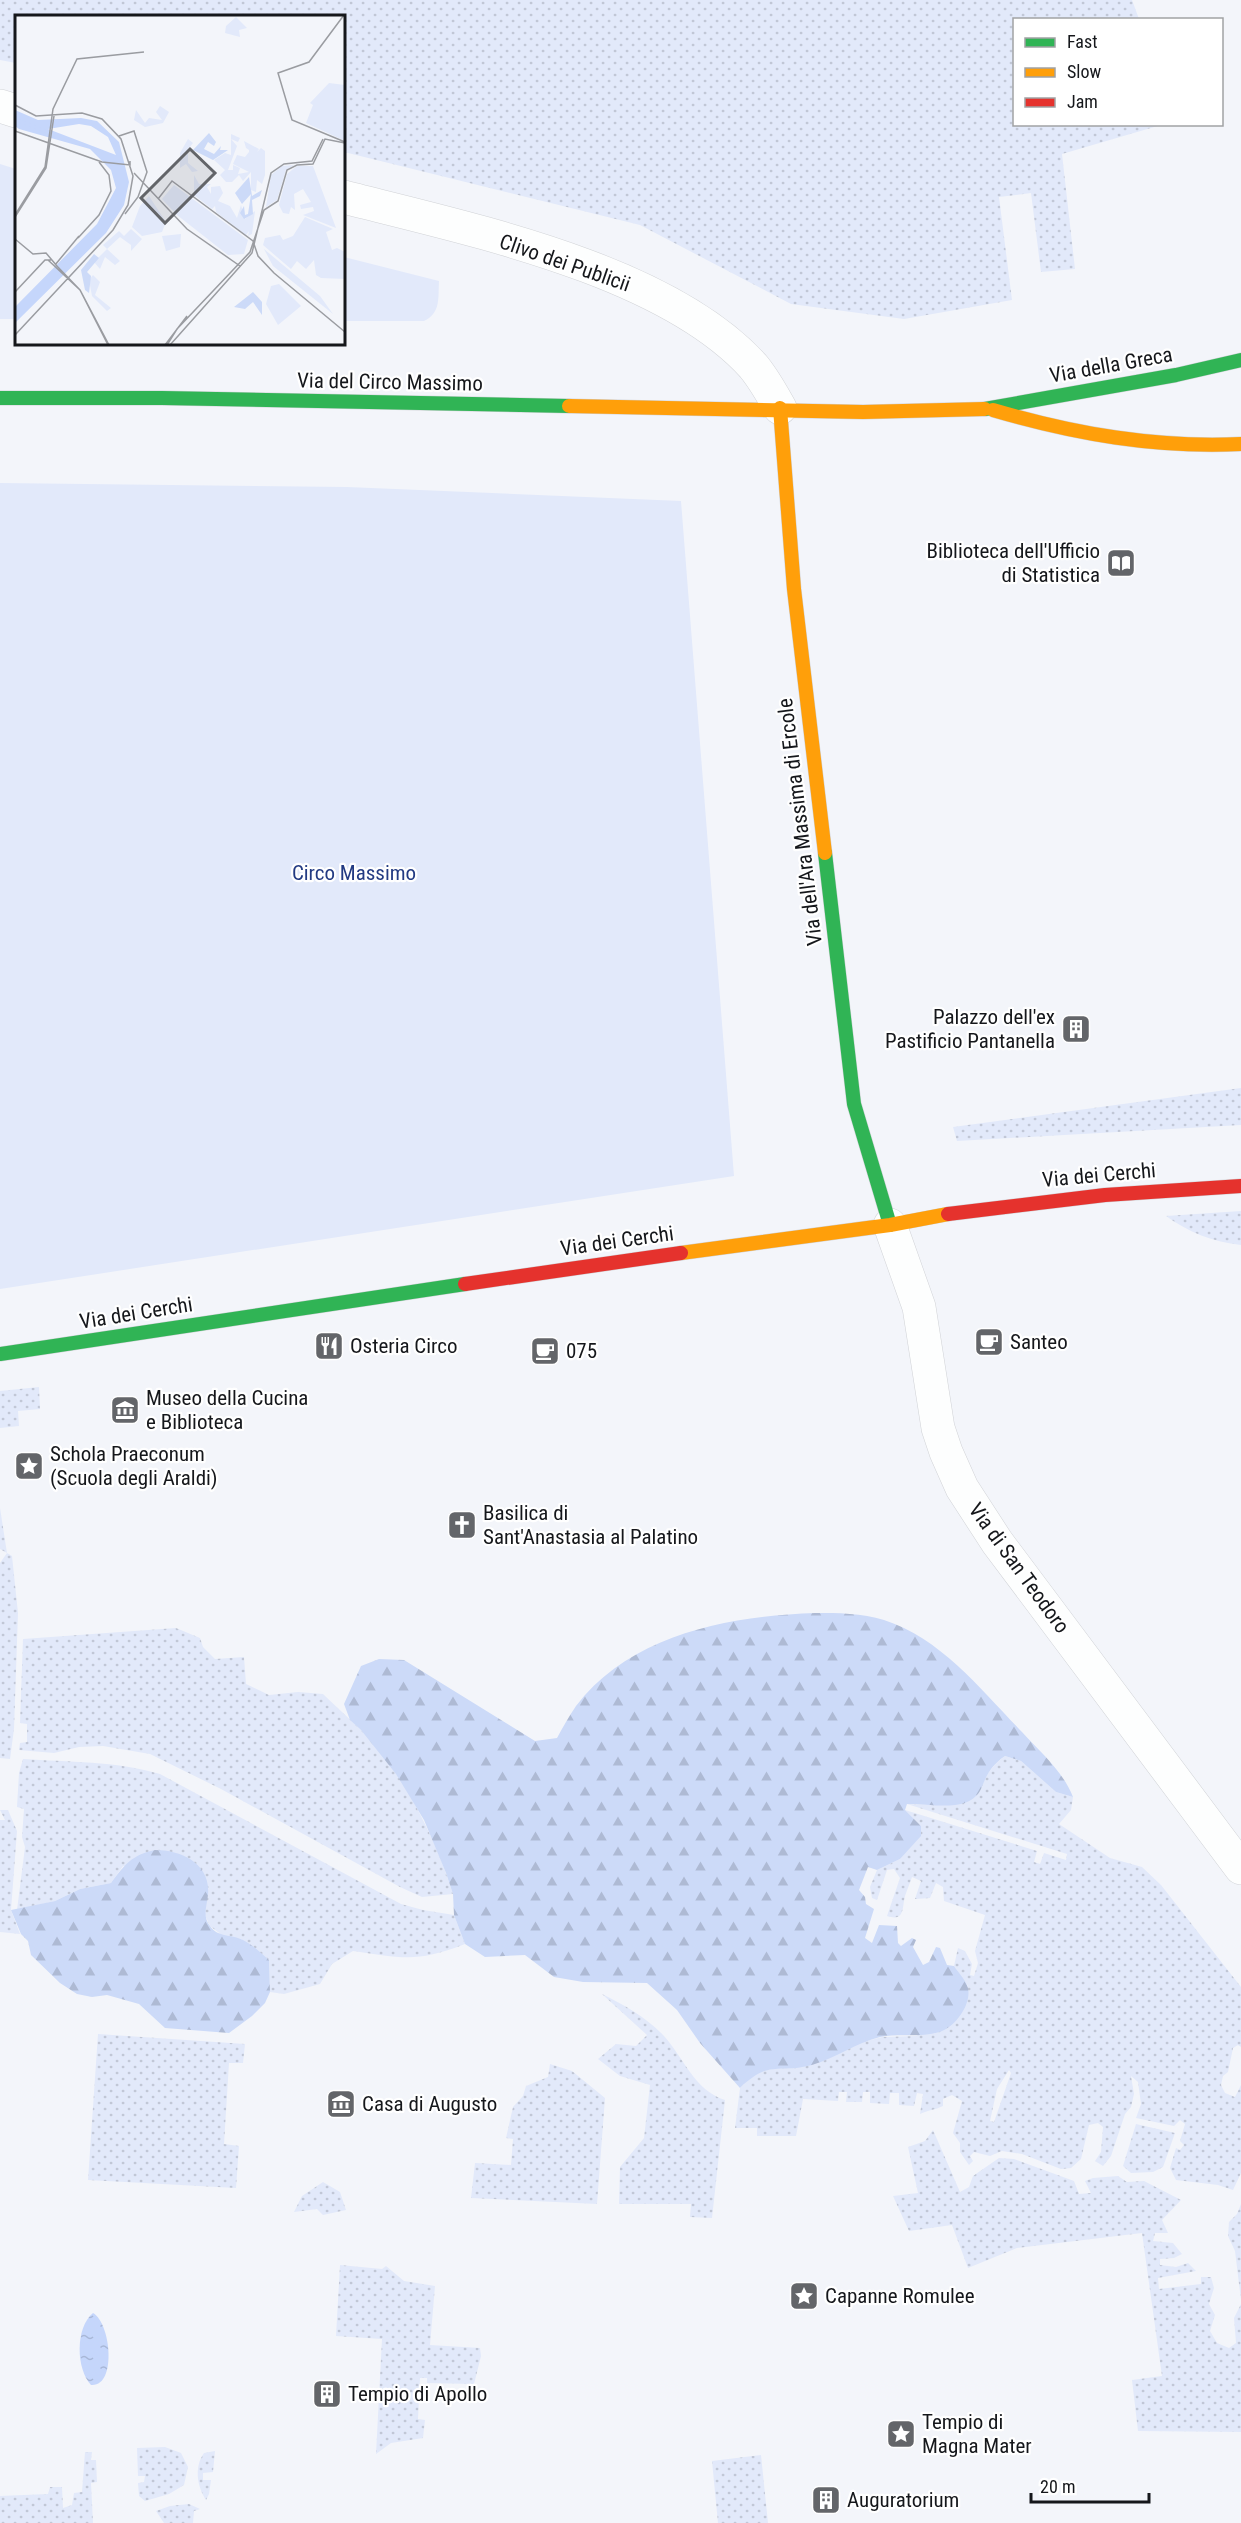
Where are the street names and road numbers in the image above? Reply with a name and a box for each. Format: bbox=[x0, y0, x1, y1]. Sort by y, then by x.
street label: Clivo dei Publicii bbox=[496, 229, 634, 297]
street label: Via della Greca bbox=[1048, 342, 1174, 388]
street label: Via del Circo Massimo bbox=[297, 368, 483, 396]
street label: Via dell'Ara Massima di Ercole bbox=[773, 697, 827, 947]
street label: Via dei Cerchi bbox=[1041, 1158, 1157, 1192]
street label: Via dei Cerchi bbox=[559, 1221, 675, 1261]
street label: Via dei Cerchi bbox=[78, 1292, 194, 1334]
street label: Via di San Teodoro bbox=[964, 1498, 1074, 1638]

